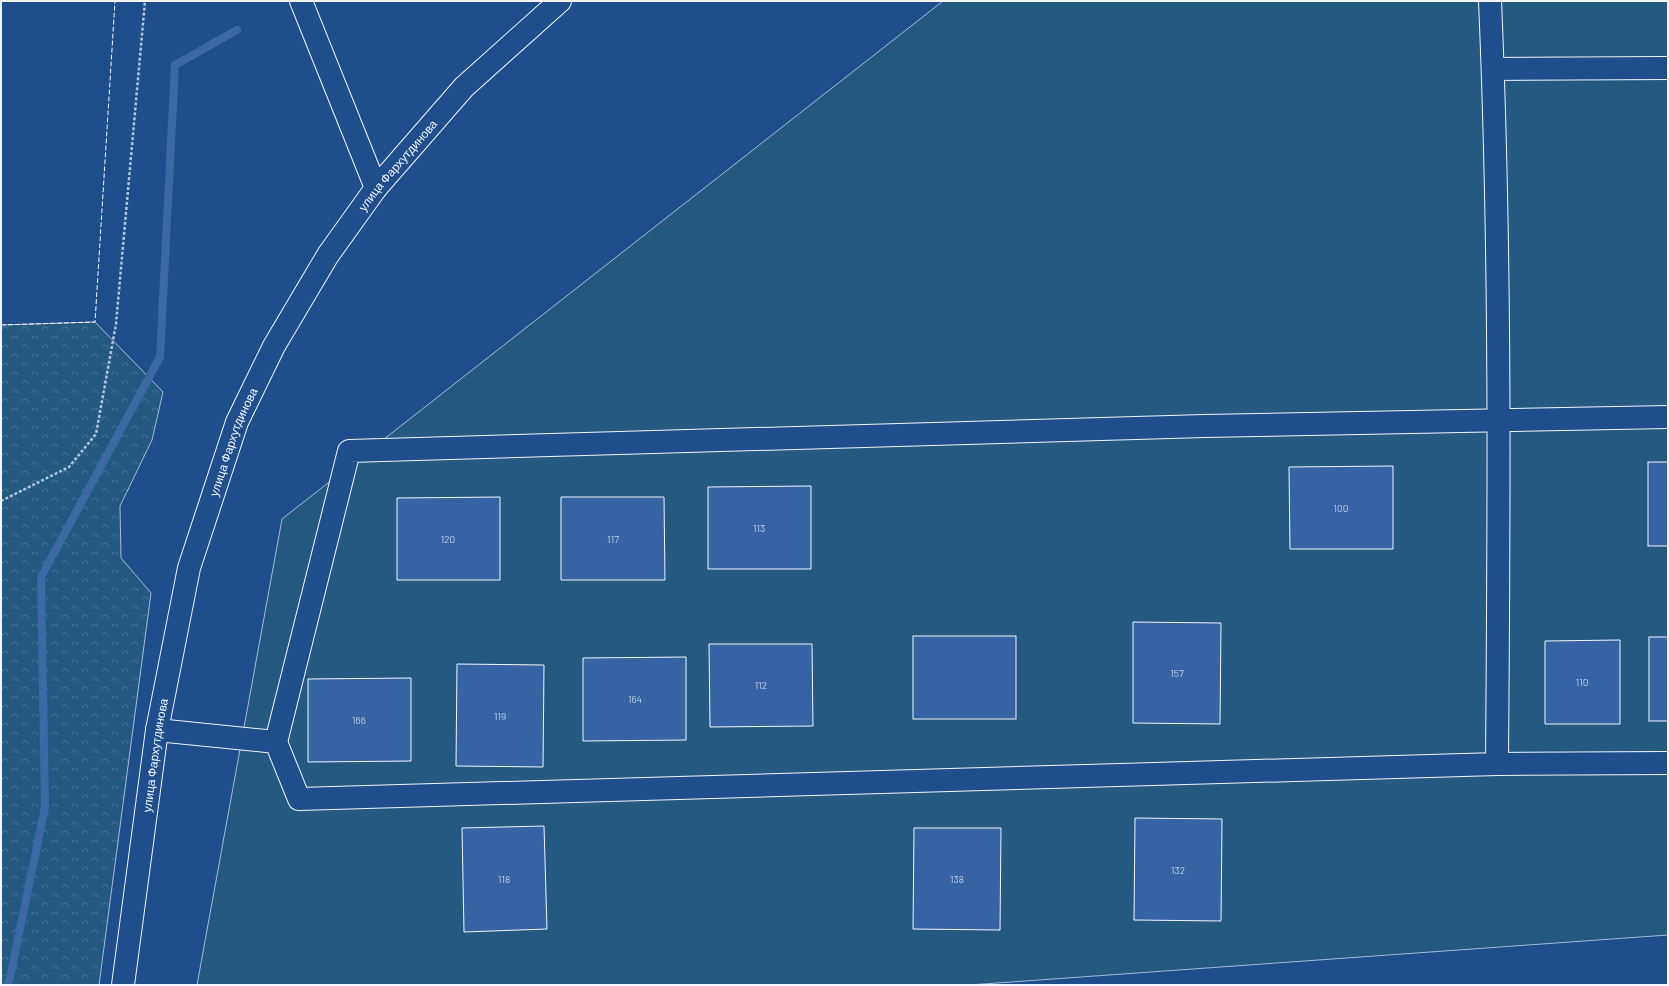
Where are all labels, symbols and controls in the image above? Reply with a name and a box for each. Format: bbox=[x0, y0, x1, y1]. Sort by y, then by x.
street label: улица Фархутдинова bbox=[355, 116, 440, 214]
street label: улица Фархутдинова bbox=[206, 385, 260, 498]
house number: 100 bbox=[1334, 502, 1348, 514]
house number: 113 bbox=[753, 522, 765, 534]
house number: 120 bbox=[441, 533, 455, 545]
house number: 117 bbox=[607, 533, 619, 545]
house number: 157 bbox=[1170, 667, 1184, 679]
house number: 110 bbox=[1576, 676, 1588, 688]
house number: 112 bbox=[755, 679, 767, 691]
house number: 164 bbox=[628, 693, 642, 705]
street label: улица Фархутдинова bbox=[139, 697, 170, 813]
house number: 119 bbox=[494, 710, 506, 722]
house number: 166 bbox=[352, 714, 366, 726]
house number: 132 bbox=[1171, 864, 1185, 876]
house number: 118 bbox=[498, 873, 510, 885]
house number: 138 bbox=[950, 873, 964, 885]

